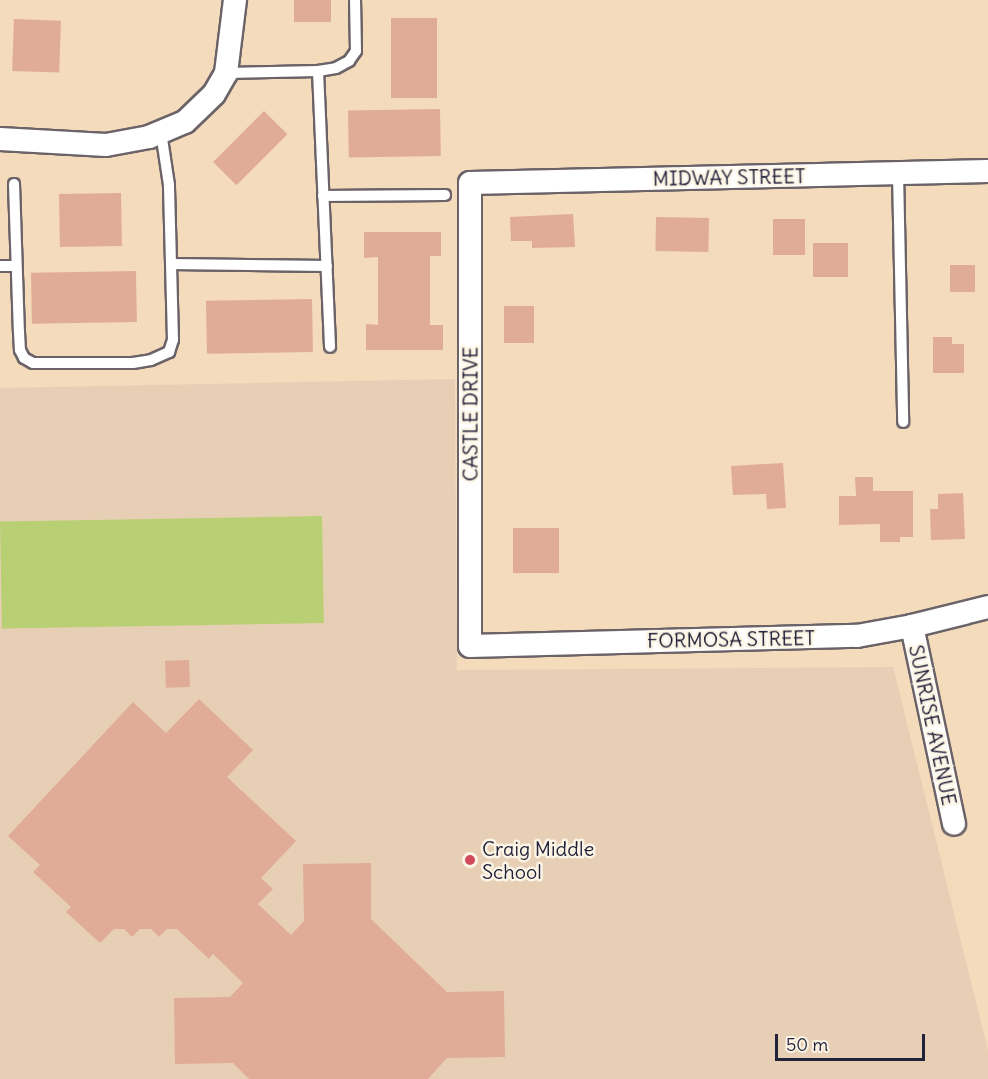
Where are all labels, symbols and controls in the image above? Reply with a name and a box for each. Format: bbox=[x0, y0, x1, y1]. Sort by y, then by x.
street label: MIDWAY STREET bbox=[652, 164, 806, 190]
street label: CASTLE DRIVE bbox=[458, 347, 482, 481]
street label: FORMOSA STREET bbox=[647, 626, 815, 652]
street label: SUNRISE AVENUE bbox=[904, 643, 962, 807]
place label: Craig Middle School bbox=[482, 837, 594, 884]
marker: Craig Middle School bbox=[463, 853, 477, 867]
scale bar bbox=[778, 1022, 928, 1060]
text: 50 m bbox=[786, 1033, 828, 1056]

